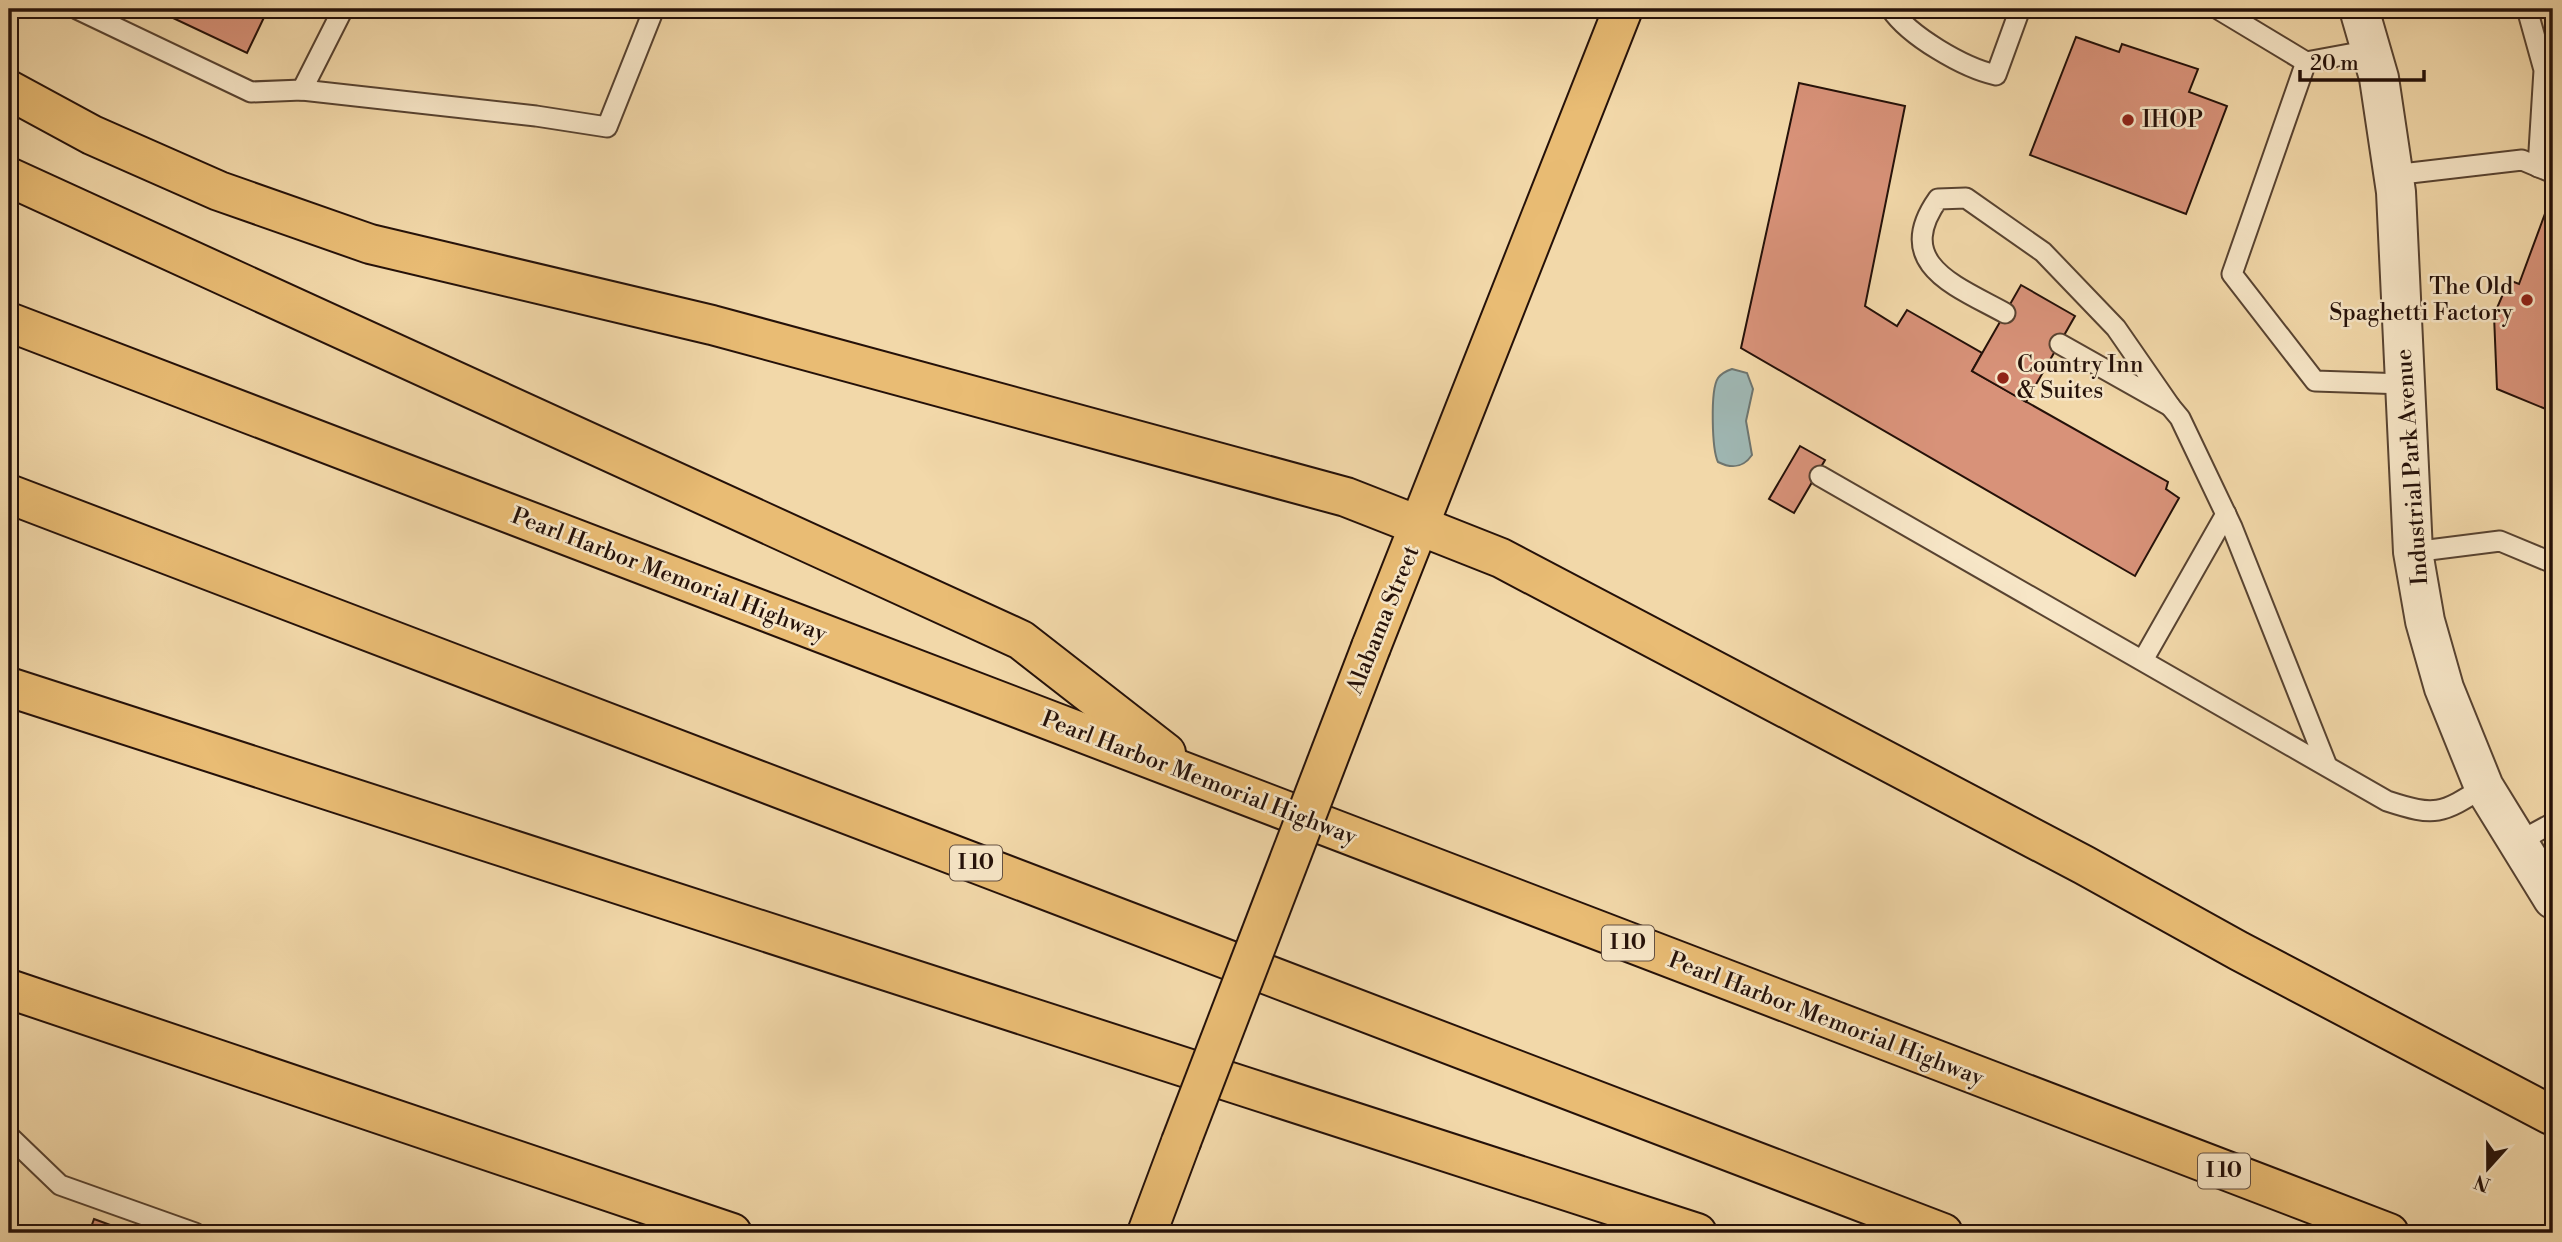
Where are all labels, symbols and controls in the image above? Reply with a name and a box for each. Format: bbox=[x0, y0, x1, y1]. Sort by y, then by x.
scale bar bbox=[2300, 38, 2424, 82]
text: 20 m bbox=[2310, 51, 2359, 77]
place label: IHOP bbox=[2142, 106, 2203, 134]
marker: IHOP bbox=[2120, 112, 2136, 128]
place label: The Old Spaghetti Factory bbox=[2329, 273, 2514, 327]
marker: The Old Spaghetti Factory bbox=[2519, 292, 2535, 308]
street label: Industrial Park Avenue bbox=[2390, 348, 2434, 586]
place label: Country Inn & Suites bbox=[2017, 351, 2144, 405]
marker: Country Inn & Suites bbox=[1995, 370, 2011, 386]
street label: Pearl Harbor Memorial Highway bbox=[507, 502, 831, 648]
street label: Alabama Street bbox=[1340, 542, 1426, 699]
street label: Pearl Harbor Memorial Highway bbox=[1037, 705, 1361, 851]
road number: I 10 bbox=[950, 846, 1002, 880]
road number: I 10 bbox=[1602, 926, 1654, 960]
street label: Pearl Harbor Memorial Highway bbox=[1664, 946, 1988, 1092]
north arrow bbox=[2454, 1134, 2524, 1204]
road number: I 10 bbox=[2198, 1154, 2250, 1188]
text: N bbox=[2471, 1169, 2494, 1197]

